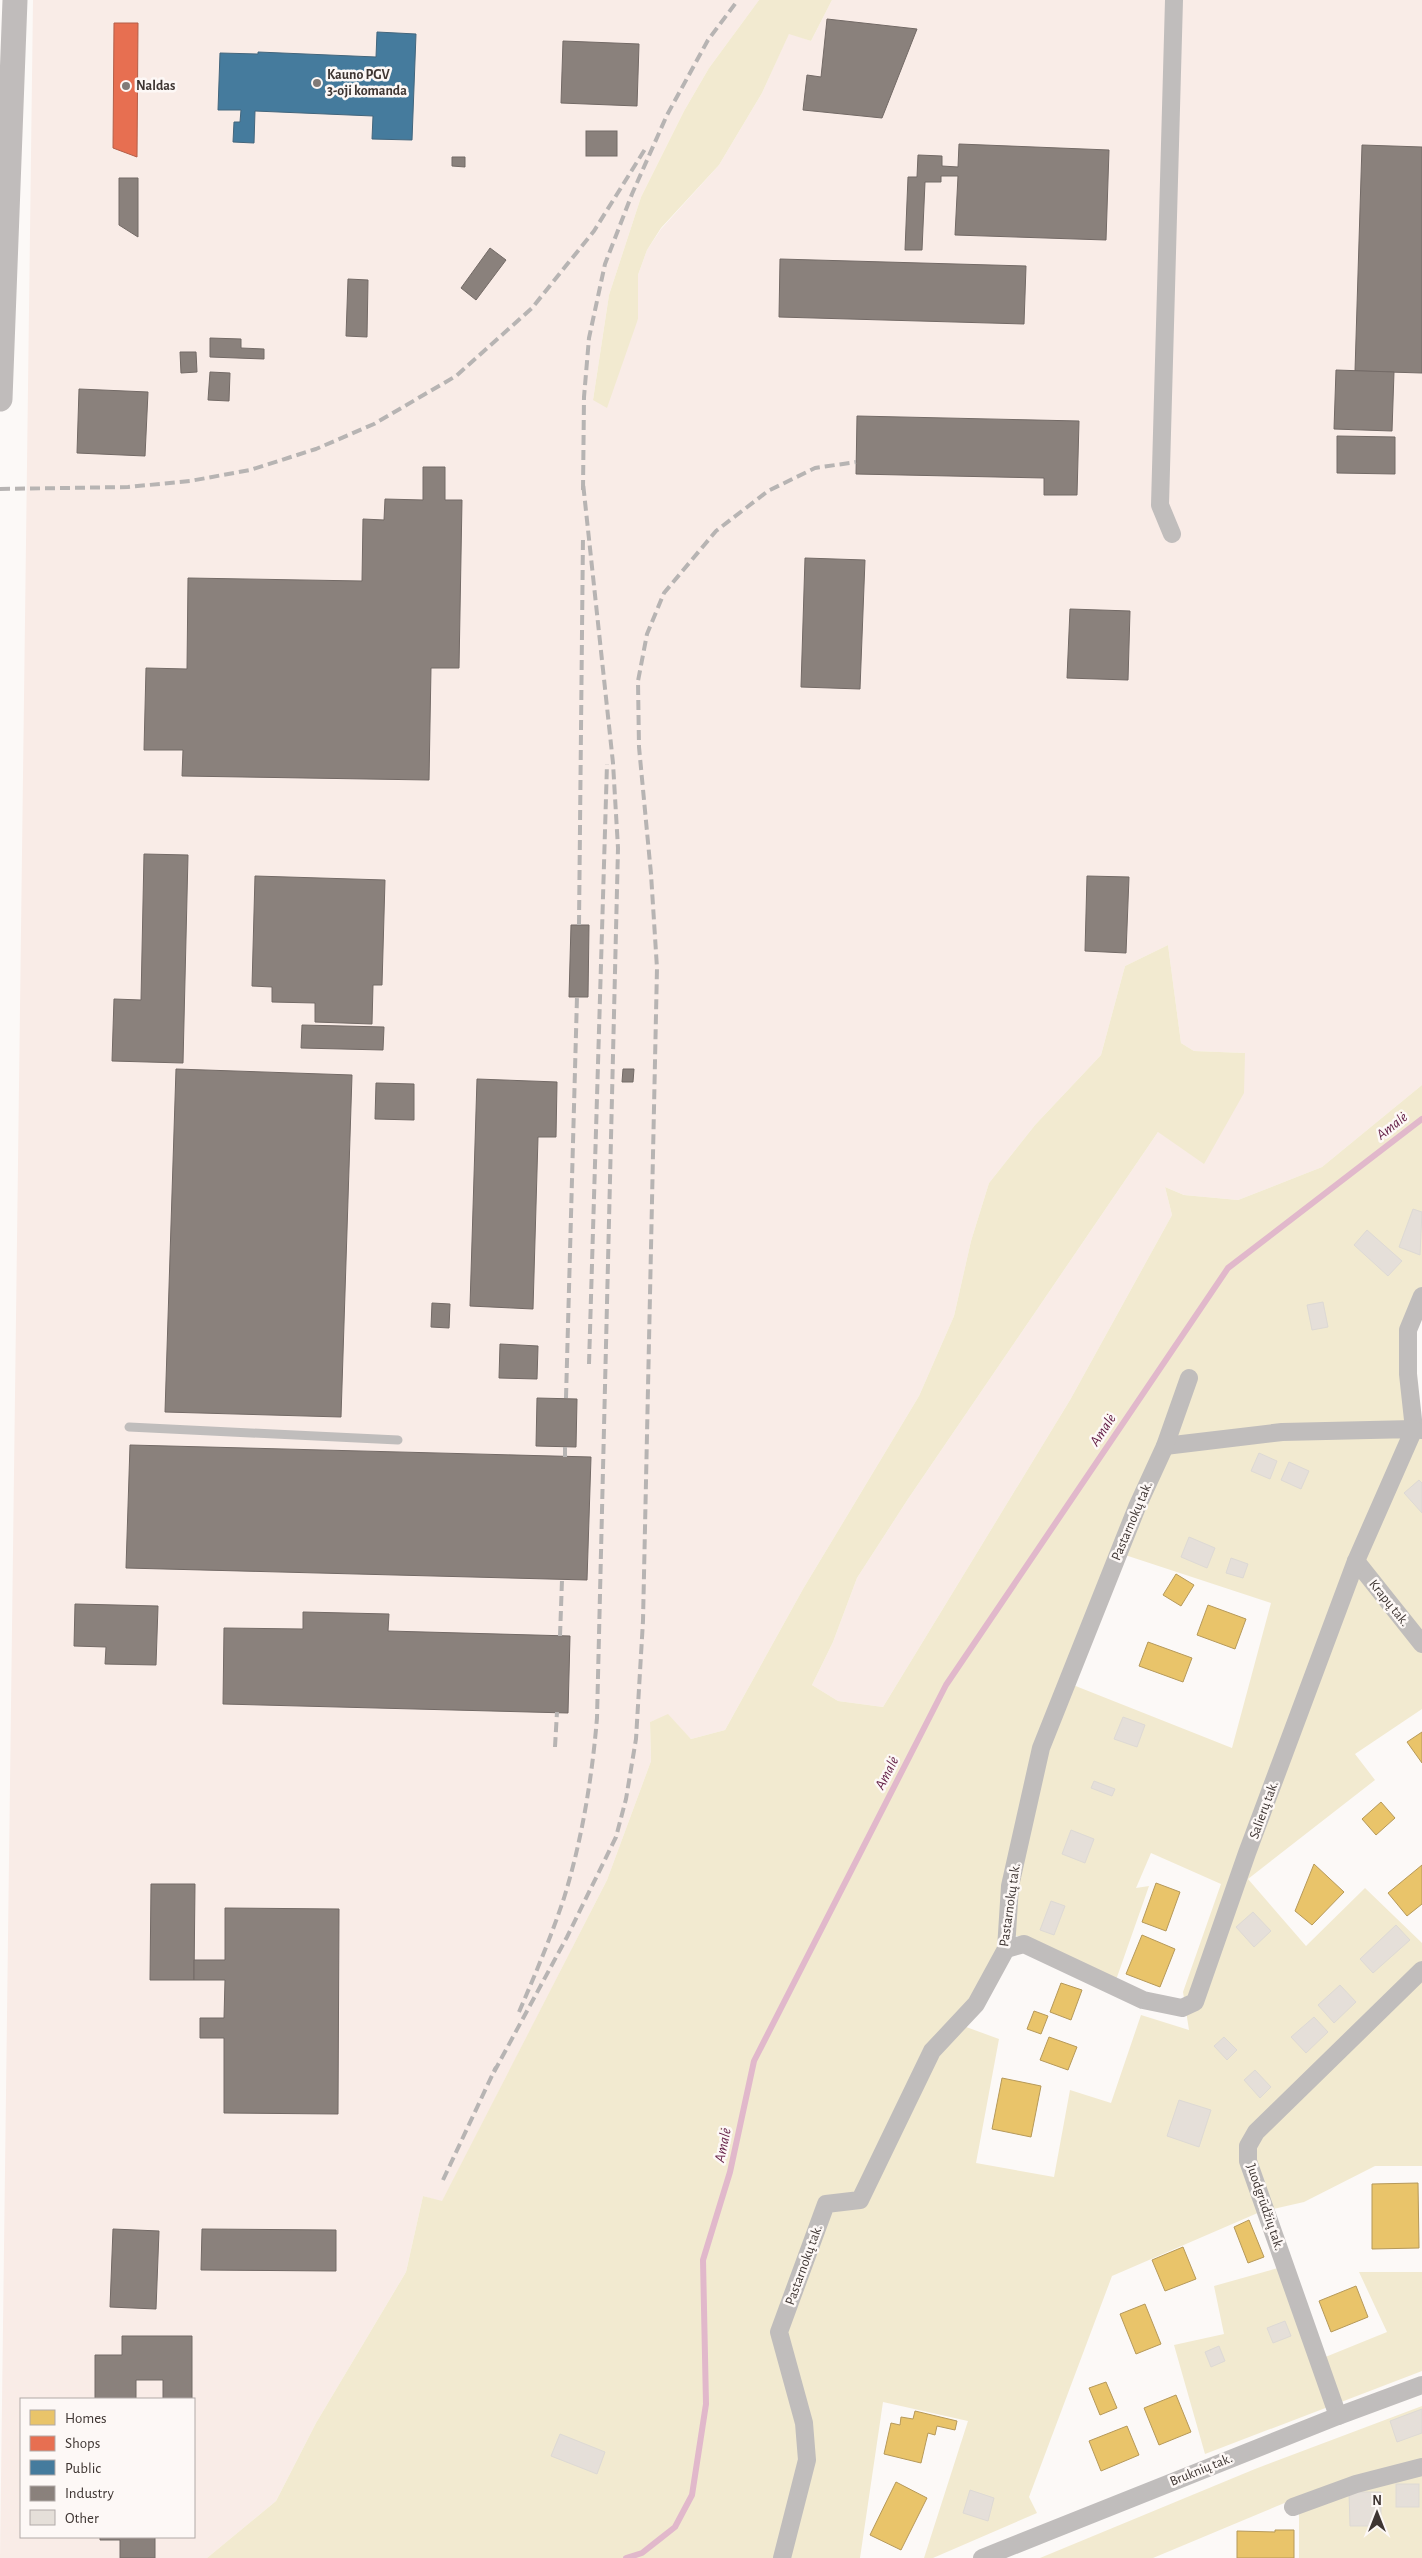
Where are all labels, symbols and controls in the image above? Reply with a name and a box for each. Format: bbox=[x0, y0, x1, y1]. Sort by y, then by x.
place label: Kauno PGV 3-oji komanda bbox=[327, 68, 407, 98]
marker: Kauno PGV 3-oji komanda bbox=[311, 77, 323, 89]
place label: Naldas bbox=[136, 79, 175, 93]
marker: Naldas bbox=[120, 80, 132, 92]
water label: Amalė bbox=[1373, 1109, 1411, 1143]
water label: Amalė bbox=[1086, 1411, 1119, 1450]
street label: Pastarnokų tak. bbox=[1109, 1479, 1155, 1563]
street label: Krapų tak. bbox=[1366, 1577, 1412, 1629]
water label: Amalė bbox=[872, 1754, 902, 1793]
street label: Salierų tak. bbox=[1247, 1779, 1281, 1841]
street label: Pastarnokų tak. bbox=[997, 1862, 1023, 1948]
water label: Amalė bbox=[712, 2126, 734, 2165]
street label: Juodgrūdžių tak. bbox=[1244, 2162, 1286, 2252]
street label: Pastarnokų tak. bbox=[783, 2223, 825, 2307]
legend bbox=[20, 2398, 195, 2538]
text: Homes bbox=[65, 2411, 107, 2426]
text: Shops bbox=[65, 2436, 100, 2451]
street label: Bruknių tak. bbox=[1168, 2451, 1234, 2489]
text: Public bbox=[65, 2461, 101, 2476]
text: Industry bbox=[65, 2486, 114, 2501]
north arrow bbox=[1352, 2488, 1402, 2538]
text: N bbox=[1372, 2494, 1382, 2508]
text: Other bbox=[65, 2511, 99, 2526]

